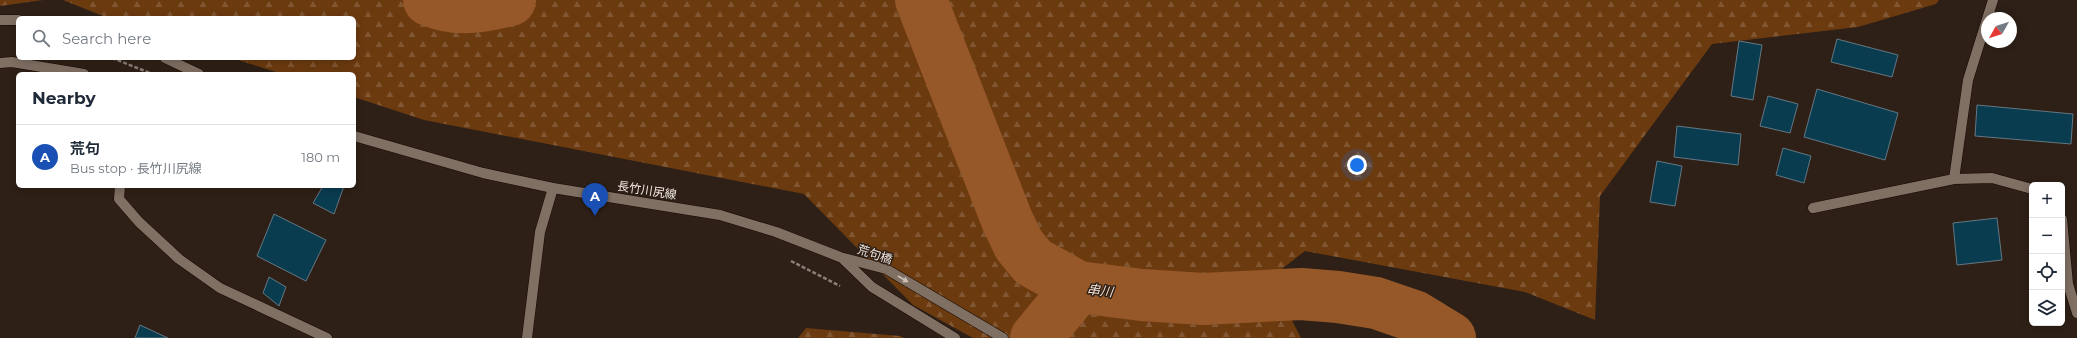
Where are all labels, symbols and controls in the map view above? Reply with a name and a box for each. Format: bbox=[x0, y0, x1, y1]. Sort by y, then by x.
north arrow bbox=[1981, 12, 2017, 48]
search box bbox=[16, 16, 356, 60]
icon: search bbox=[30, 27, 52, 49]
text: Search here bbox=[62, 29, 151, 48]
text: Nearby bbox=[32, 88, 96, 108]
text: 荒句 bbox=[70, 139, 100, 158]
text: A bbox=[40, 149, 50, 165]
text: 180 m bbox=[301, 149, 340, 165]
your location bbox=[1347, 155, 1367, 175]
text: Bus stop · 長竹川尻線 bbox=[70, 160, 202, 176]
street label: 長竹川尻線 bbox=[616, 178, 678, 202]
map controls bbox=[2029, 182, 2065, 326]
button: + bbox=[2029, 182, 2065, 218]
pin: A bbox=[582, 183, 608, 216]
button: − bbox=[2029, 218, 2065, 254]
street label: 荒句橋 bbox=[856, 241, 894, 267]
button: locate bbox=[2029, 254, 2065, 290]
one-way arrow bbox=[897, 275, 909, 282]
water label: 串川 bbox=[1086, 280, 1116, 300]
button: layers bbox=[2029, 290, 2065, 326]

